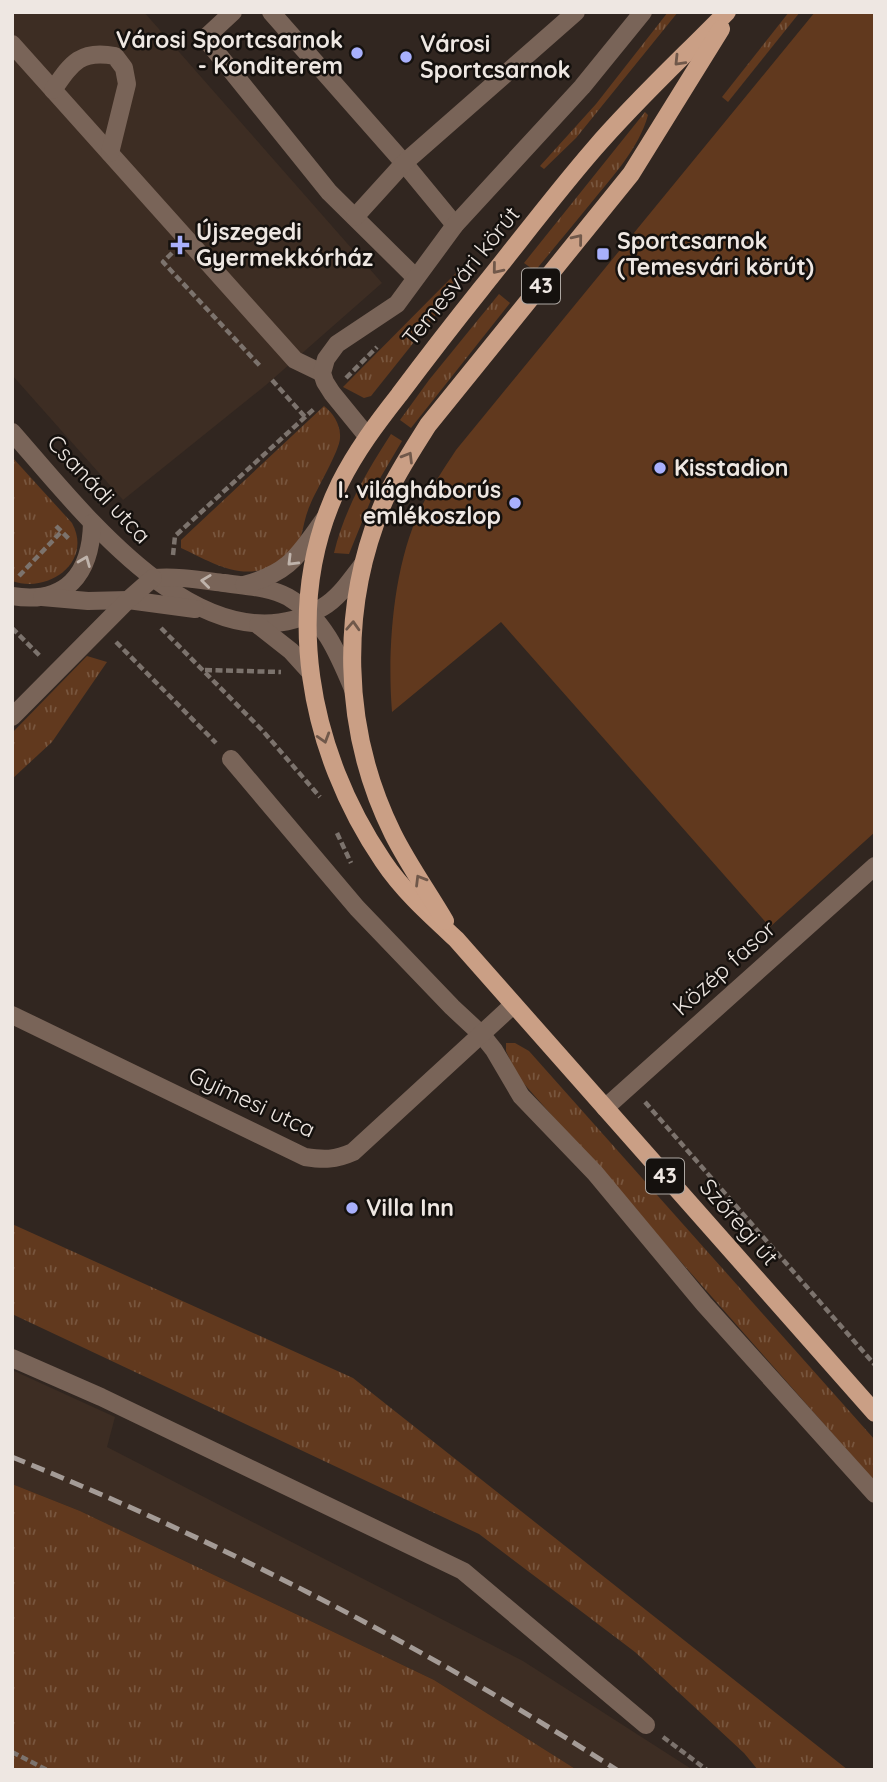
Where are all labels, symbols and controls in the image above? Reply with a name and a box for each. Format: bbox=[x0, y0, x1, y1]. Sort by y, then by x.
place label: Városi Sportcsarnok - Konditerem bbox=[116, 25, 343, 80]
place label: Városi Sportcsarnok bbox=[420, 29, 571, 84]
marker: Városi Sportcsarnok - Konditerem bbox=[349, 45, 365, 61]
marker: Városi Sportcsarnok bbox=[398, 49, 414, 65]
one-way arrow bbox=[675, 53, 688, 66]
street label: Temesvári körút bbox=[396, 200, 526, 351]
place label: Újszegedi Gyermekkórház bbox=[196, 217, 373, 272]
place label: Sportcsarnok (Temesvári körút) bbox=[617, 226, 814, 281]
marker: Újszegedi Gyermekkórház bbox=[170, 235, 190, 255]
one-way arrow bbox=[570, 235, 582, 248]
marker: Sportcsarnok (Temesvári körút) bbox=[595, 246, 611, 262]
one-way arrow bbox=[493, 261, 506, 273]
road number: 43 bbox=[522, 268, 560, 304]
street label: Csanádi utca bbox=[41, 428, 157, 549]
one-way arrow bbox=[400, 451, 413, 464]
place label: Kisstadion bbox=[674, 453, 788, 482]
marker: Kisstadion bbox=[652, 460, 668, 476]
place label: I. világháborús emlékoszlop bbox=[338, 475, 501, 530]
marker: I. világháborús emlékoszlop bbox=[507, 495, 523, 511]
one-way arrow bbox=[287, 552, 300, 565]
one-way arrow bbox=[77, 556, 91, 568]
one-way arrow bbox=[200, 573, 212, 588]
one-way arrow bbox=[346, 620, 361, 631]
one-way arrow bbox=[315, 732, 330, 744]
one-way arrow bbox=[416, 875, 429, 888]
street label: Közép fasor bbox=[666, 914, 781, 1022]
street label: Gyimesi utca bbox=[184, 1060, 320, 1144]
road number: 43 bbox=[646, 1158, 684, 1194]
street label: Szőregi út bbox=[694, 1172, 785, 1271]
place label: Villa Inn bbox=[366, 1193, 454, 1222]
marker: Villa Inn bbox=[344, 1200, 360, 1216]

